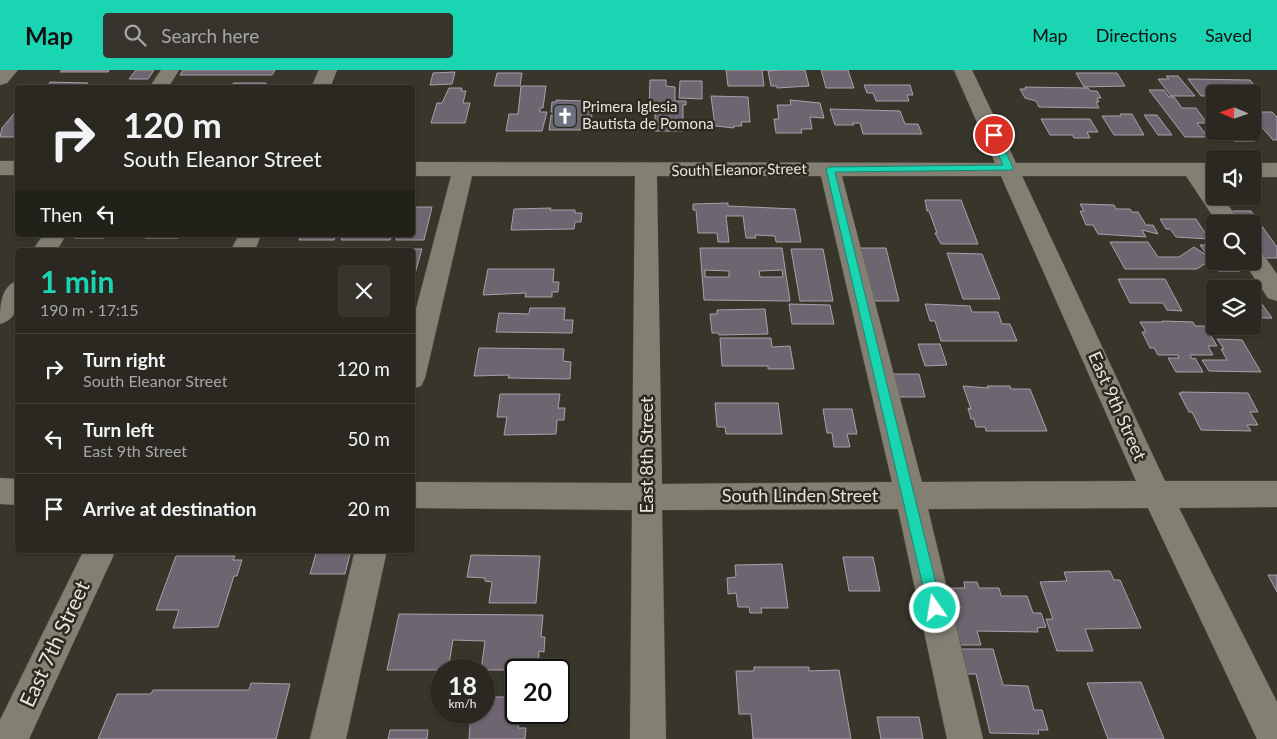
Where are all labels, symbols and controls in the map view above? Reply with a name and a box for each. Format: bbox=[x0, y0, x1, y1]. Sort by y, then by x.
search box bbox=[103, 13, 453, 58]
text: Map bbox=[25, 21, 73, 50]
icon: search bbox=[121, 21, 149, 49]
text: Search here bbox=[161, 24, 259, 47]
text: Map bbox=[1032, 24, 1068, 46]
text: Directions bbox=[1096, 24, 1177, 46]
text: Saved bbox=[1205, 24, 1252, 46]
north arrow bbox=[1206, 85, 1261, 140]
map controls bbox=[1206, 85, 1261, 335]
place label: Primera Iglesia Bautista de Pomona bbox=[582, 97, 714, 132]
text: 120 m bbox=[123, 103, 222, 145]
church icon: Primera Iglesia Bautista de Pomona bbox=[552, 103, 578, 129]
icon: right bbox=[40, 105, 105, 170]
pin bbox=[973, 114, 1015, 156]
icon: arrive bbox=[980, 121, 1008, 149]
text: South Eleanor Street bbox=[123, 145, 322, 172]
button: sound bbox=[1206, 150, 1261, 205]
street label: South Eleanor Street bbox=[671, 159, 807, 179]
icon: left bbox=[92, 200, 120, 228]
text: Then bbox=[40, 203, 82, 226]
button: search bbox=[1206, 215, 1261, 270]
text: 1 min bbox=[40, 263, 114, 299]
button: close bbox=[338, 265, 390, 317]
button: layers bbox=[1206, 280, 1261, 335]
text: 190 m · 17:15 bbox=[40, 300, 139, 319]
text: Turn right bbox=[83, 348, 165, 371]
street label: East 9th Street bbox=[1084, 348, 1152, 464]
icon: right bbox=[40, 355, 68, 383]
text: 120 m bbox=[336, 357, 390, 380]
text: South Eleanor Street bbox=[83, 371, 227, 390]
street label: East 8th Street bbox=[635, 396, 657, 514]
text: Turn left bbox=[83, 418, 154, 441]
icon: left bbox=[40, 425, 68, 453]
text: 50 m bbox=[347, 427, 390, 450]
text: East 9th Street bbox=[83, 441, 187, 460]
street label: South Linden Street bbox=[722, 484, 879, 506]
icon: arrive bbox=[40, 495, 68, 523]
text: Arrive at destination bbox=[83, 497, 256, 520]
text: 20 m bbox=[347, 497, 390, 520]
street label: East 7th Street bbox=[13, 576, 94, 711]
position arrow bbox=[908, 581, 960, 633]
speed limit sign: 20 bbox=[505, 659, 570, 724]
text: 18 bbox=[448, 670, 477, 700]
text: km/h bbox=[448, 696, 477, 711]

